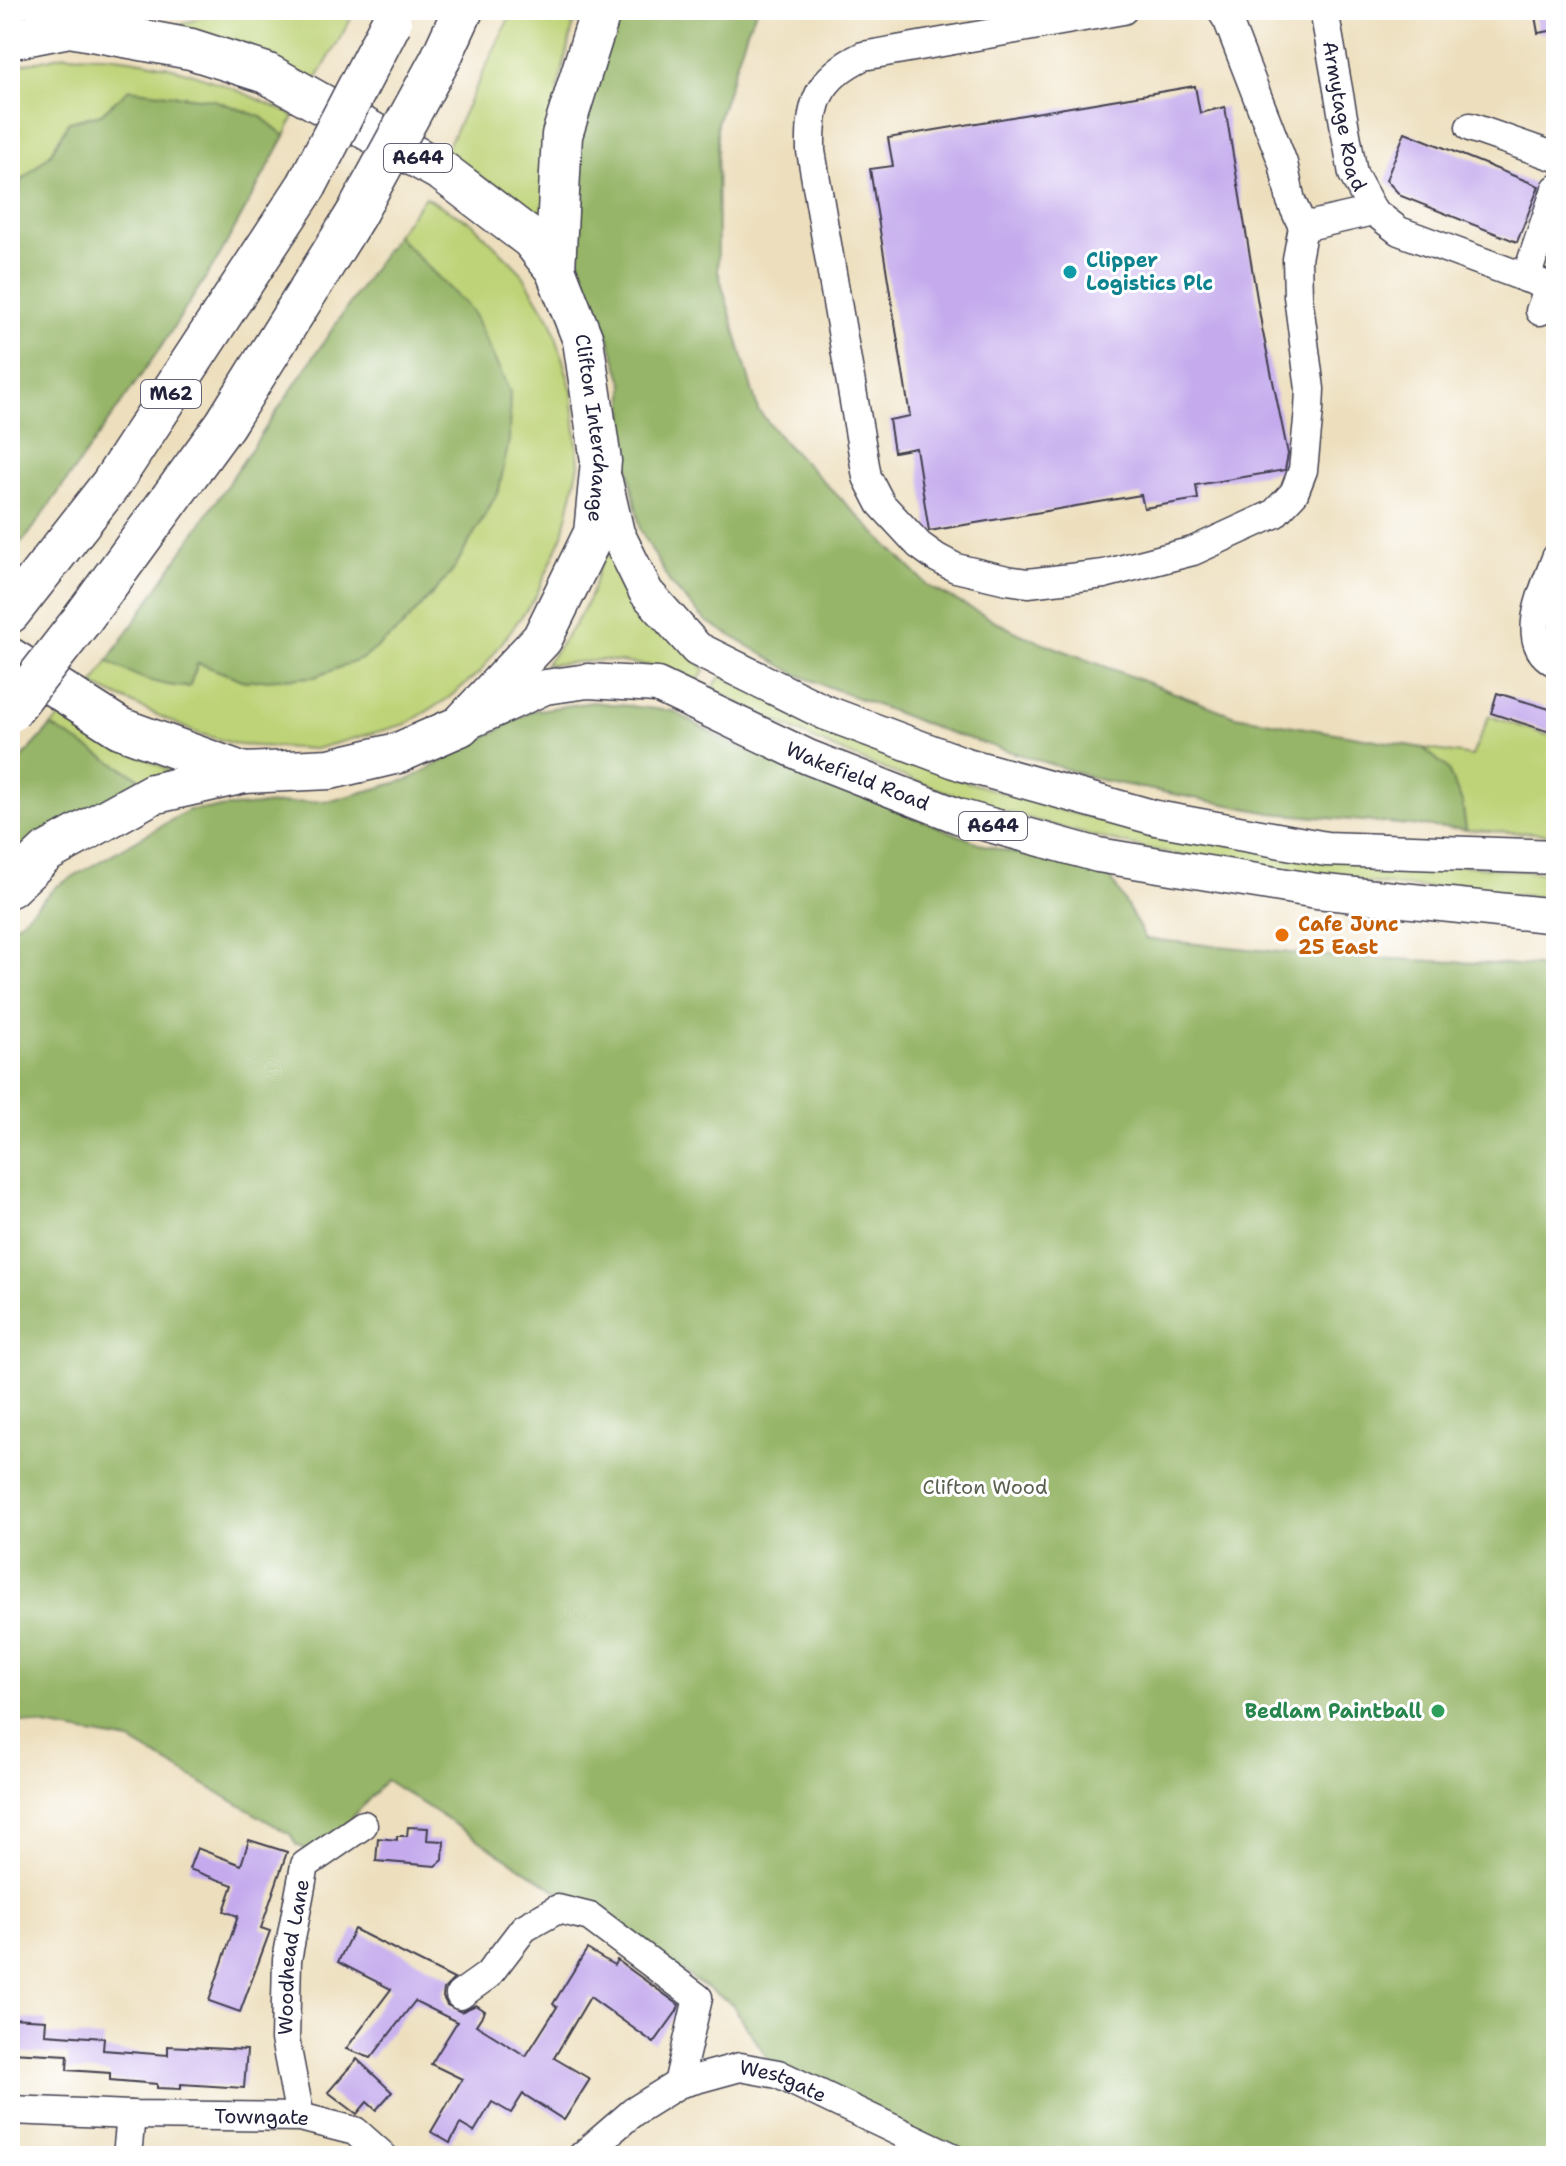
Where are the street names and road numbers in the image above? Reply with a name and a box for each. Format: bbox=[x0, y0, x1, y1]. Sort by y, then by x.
street label: Armytage Road bbox=[1317, 39, 1373, 196]
road number: A644 bbox=[384, 144, 452, 172]
street label: Clifton Interchange bbox=[569, 332, 614, 524]
road number: M62 bbox=[141, 380, 201, 408]
street label: Wakefield Road bbox=[782, 735, 934, 817]
road number: A644 bbox=[959, 812, 1027, 840]
street label: Woodhead Lane bbox=[272, 1877, 315, 2035]
street label: Westgate bbox=[737, 2054, 831, 2108]
street label: Towngate bbox=[214, 2103, 312, 2132]

